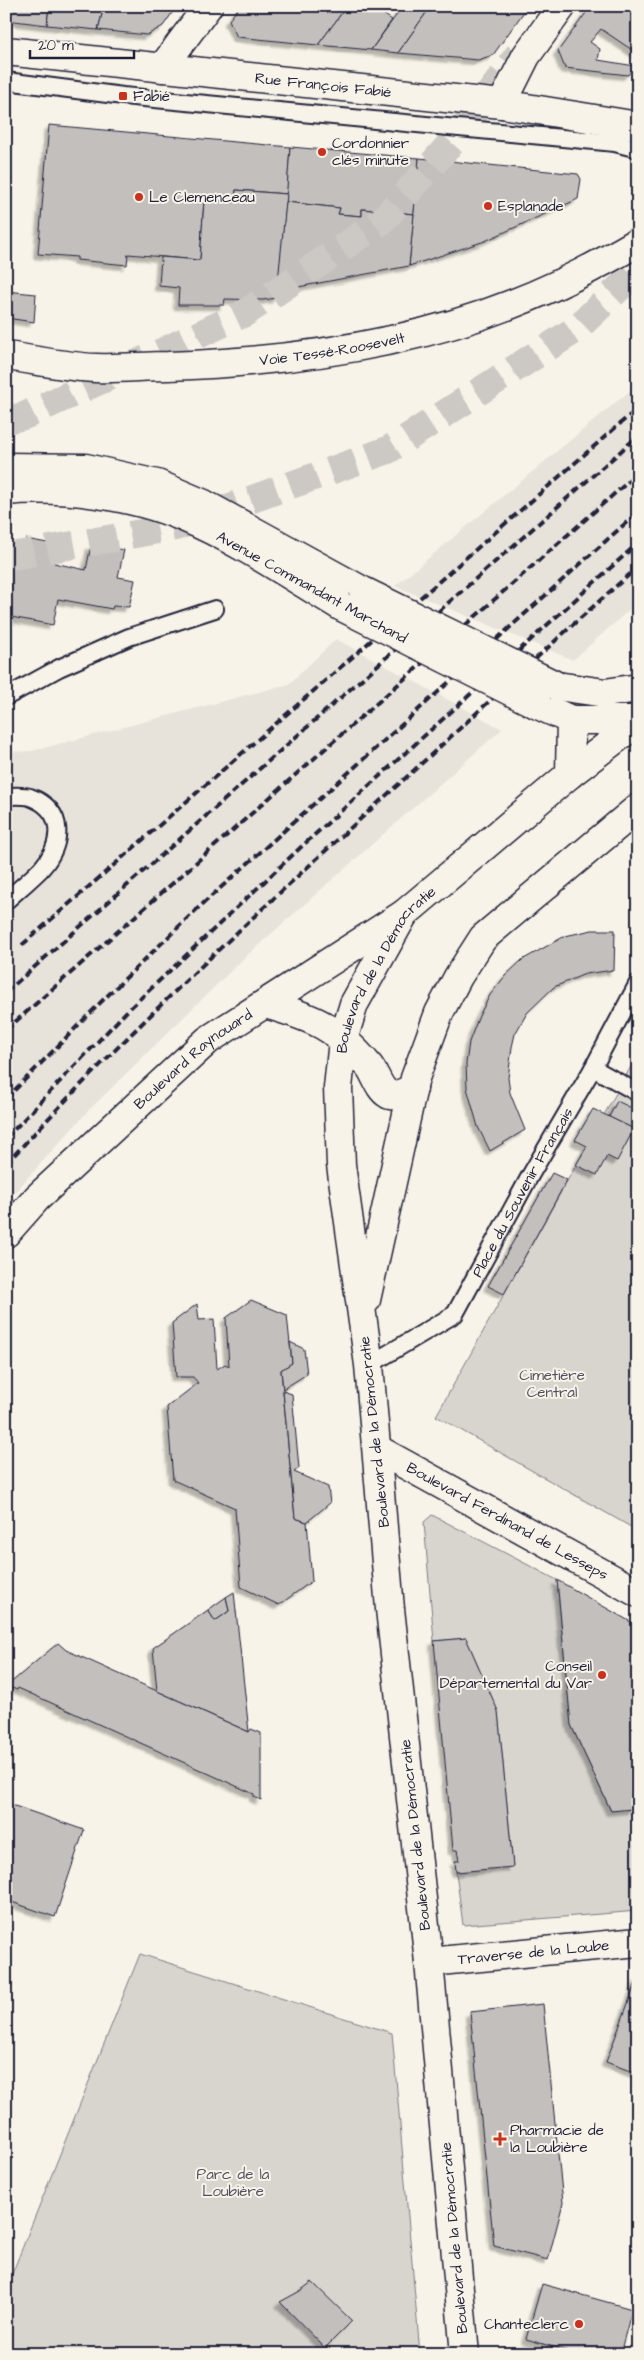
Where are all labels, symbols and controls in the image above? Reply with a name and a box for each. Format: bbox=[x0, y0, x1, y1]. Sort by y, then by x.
scale bar bbox=[30, 28, 134, 60]
text: 20 m bbox=[38, 35, 74, 56]
street label: Rue François Fabié bbox=[254, 68, 392, 103]
place label: Fabié bbox=[133, 86, 170, 107]
marker: Fabié bbox=[117, 90, 129, 102]
place label: Cordonnier clés minute bbox=[332, 133, 409, 171]
marker: Cordonnier clés minute bbox=[316, 146, 328, 158]
place label: Le Clemenceau bbox=[149, 187, 255, 208]
marker: Le Clemenceau bbox=[133, 191, 145, 203]
place label: Esplanade bbox=[498, 196, 564, 217]
marker: Esplanade bbox=[482, 200, 494, 212]
street label: Voie Tessé-Roosevelt bbox=[258, 327, 407, 371]
street label: Avenue Commandant Marchand bbox=[213, 526, 411, 649]
street label: Boulevard de la Démocratie bbox=[332, 881, 441, 1054]
street label: Boulevard Raynouard bbox=[129, 1004, 257, 1114]
street label: Place du Souvenir Français bbox=[467, 1104, 579, 1281]
street label: Boulevard de la Démocratie bbox=[354, 1335, 395, 1529]
park label: Cimetière Central bbox=[519, 1365, 585, 1403]
street label: Boulevard Ferdinand de Lesseps bbox=[403, 1457, 612, 1586]
place label: Conseil Départemental du Var bbox=[440, 1656, 592, 1694]
marker: Conseil Départemental du Var bbox=[596, 1669, 608, 1681]
street label: Boulevard de la Démocratie bbox=[395, 1738, 436, 1932]
street label: Traverse de la Loube bbox=[457, 1935, 610, 1970]
place label: Pharmacie de la Loubière bbox=[510, 2120, 604, 2158]
marker: Pharmacie de la Loubière bbox=[494, 2133, 506, 2145]
street label: Boulevard de la Démocratie bbox=[436, 2141, 473, 2335]
park label: Parc de la Loubière bbox=[197, 2164, 270, 2202]
place label: Chanteclerc bbox=[484, 2314, 570, 2335]
marker: Chanteclerc bbox=[573, 2318, 585, 2330]

